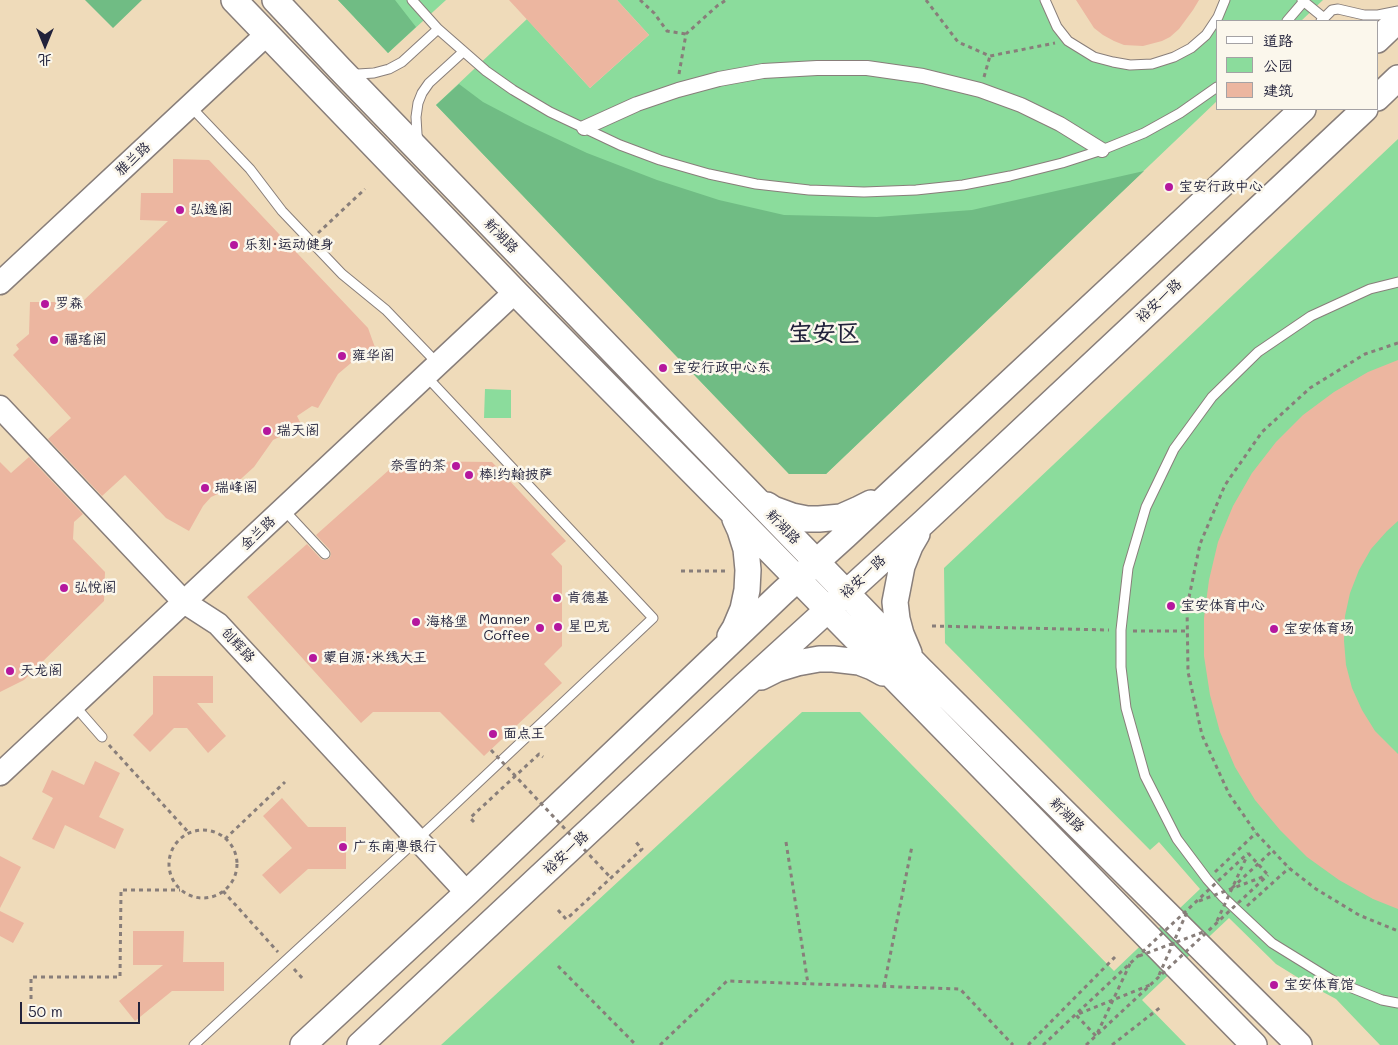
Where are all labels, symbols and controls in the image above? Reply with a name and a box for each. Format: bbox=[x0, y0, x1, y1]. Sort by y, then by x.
north arrow bbox=[20, 20, 70, 70]
legend bbox=[1216, 20, 1378, 110]
text: 道路 bbox=[1263, 30, 1293, 50]
text: 北 bbox=[38, 51, 52, 70]
text: 公园 bbox=[1263, 55, 1293, 75]
text: 建筑 bbox=[1263, 80, 1293, 100]
street label: 雅兰路 bbox=[112, 139, 154, 179]
place label: 宝安行政中心 bbox=[1179, 179, 1263, 195]
marker: 宝安行政中心 bbox=[1163, 181, 1175, 193]
place label: 弘逸阁 bbox=[190, 202, 232, 218]
marker: 弘逸阁 bbox=[174, 204, 186, 216]
street label: 新湖路 bbox=[480, 215, 522, 257]
place label: 乐刻·运动健身 bbox=[244, 237, 334, 253]
marker: 乐刻·运动健身 bbox=[228, 239, 240, 251]
street label: 裕安一路 bbox=[1133, 276, 1185, 326]
place label: 罗森 bbox=[55, 296, 83, 312]
marker: 罗森 bbox=[39, 298, 51, 310]
district label: 宝安区 bbox=[788, 320, 860, 348]
place label: 福瑶阁 bbox=[64, 332, 106, 348]
marker: 福瑶阁 bbox=[48, 334, 60, 346]
place label: 雍华阁 bbox=[352, 348, 394, 364]
marker: 雍华阁 bbox=[336, 350, 348, 362]
place label: 宝安行政中心东 bbox=[673, 360, 771, 376]
marker: 宝安行政中心东 bbox=[657, 362, 669, 374]
place label: 瑞天阁 bbox=[277, 423, 319, 439]
marker: 瑞天阁 bbox=[261, 425, 273, 437]
place label: 奈雪的茶 bbox=[390, 458, 446, 474]
marker: 奈雪的茶 bbox=[450, 460, 462, 472]
place label: 棒!约翰披萨 bbox=[479, 467, 553, 483]
marker: 棒!约翰披萨 bbox=[463, 469, 475, 481]
place label: 瑞峰阁 bbox=[215, 480, 257, 496]
marker: 瑞峰阁 bbox=[199, 482, 211, 494]
street label: 新湖路 bbox=[762, 506, 804, 548]
street label: 金兰路 bbox=[237, 513, 279, 553]
street label: 裕安一路 bbox=[837, 552, 889, 602]
place label: 弘悦阁 bbox=[74, 580, 116, 596]
marker: 弘悦阁 bbox=[58, 582, 70, 594]
place label: 肯德基 bbox=[567, 590, 609, 606]
marker: 肯德基 bbox=[551, 592, 563, 604]
place label: 宝安体育中心 bbox=[1181, 598, 1265, 614]
marker: 宝安体育中心 bbox=[1165, 600, 1177, 612]
place label: Manner Coffee bbox=[479, 612, 530, 644]
place label: 海格堡 bbox=[426, 614, 468, 630]
marker: 海格堡 bbox=[410, 616, 422, 628]
place label: 星巴克 bbox=[568, 619, 610, 635]
marker: 星巴克 bbox=[552, 621, 564, 633]
place label: 宝安体育场 bbox=[1284, 621, 1354, 637]
marker: Manner Coffee bbox=[534, 622, 546, 634]
marker: 宝安体育场 bbox=[1268, 623, 1280, 635]
street label: 创辉路 bbox=[218, 624, 258, 666]
place label: 蒙自源·米线大王 bbox=[323, 650, 427, 666]
marker: 蒙自源·米线大王 bbox=[307, 652, 319, 664]
place label: 天龙阁 bbox=[20, 663, 62, 679]
marker: 天龙阁 bbox=[4, 665, 16, 677]
place label: 面点王 bbox=[503, 726, 545, 742]
marker: 面点王 bbox=[487, 728, 499, 740]
street label: 新湖路 bbox=[1046, 794, 1088, 836]
street label: 裕安一路 bbox=[540, 828, 592, 878]
place label: 广东南粤银行 bbox=[353, 839, 437, 855]
marker: 广东南粤银行 bbox=[337, 841, 349, 853]
place label: 宝安体育馆 bbox=[1284, 977, 1354, 993]
marker: 宝安体育馆 bbox=[1268, 979, 1280, 991]
scale bar bbox=[22, 992, 142, 1024]
text: 50 m bbox=[28, 1001, 63, 1021]

